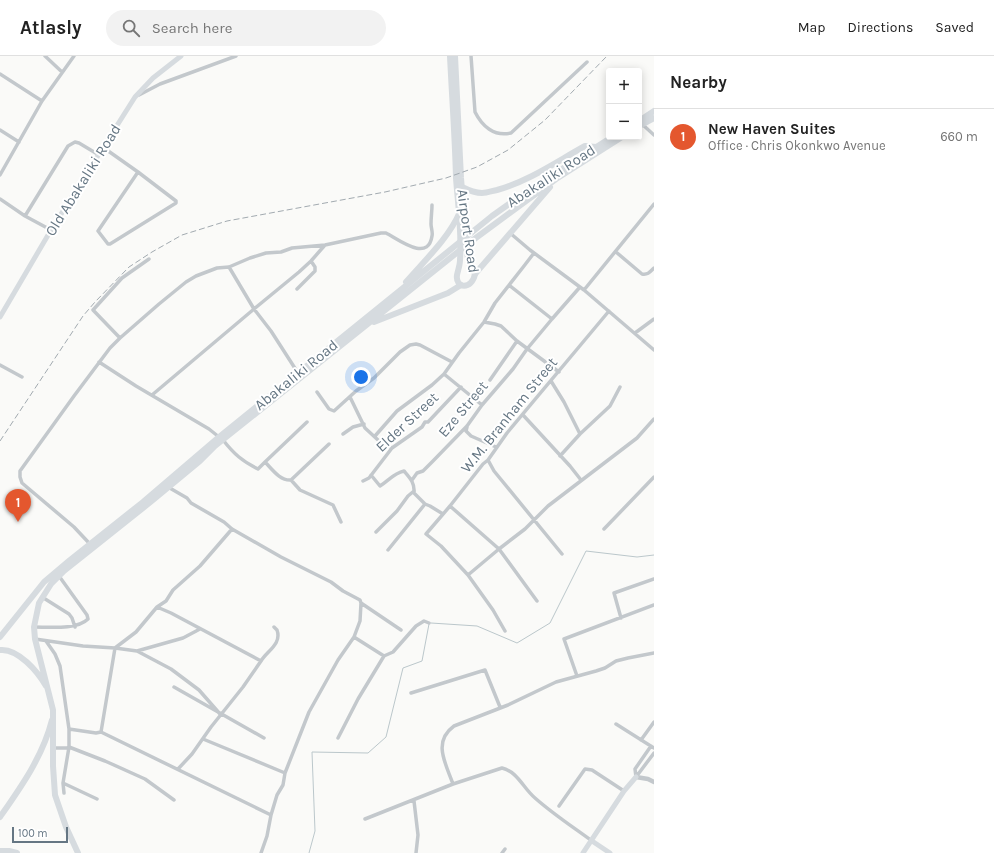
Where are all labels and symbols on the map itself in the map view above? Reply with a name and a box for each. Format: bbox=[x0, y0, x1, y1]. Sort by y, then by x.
street label: Old Abakaliki Road bbox=[41, 121, 125, 239]
street label: Abakaliki Road bbox=[503, 141, 599, 211]
street label: Airport Road bbox=[453, 188, 483, 274]
street label: Abakaliki Road bbox=[251, 336, 341, 414]
street label: W.M. Branham Street bbox=[457, 353, 561, 476]
your location bbox=[351, 367, 371, 387]
street label: Eze Street bbox=[434, 377, 492, 441]
street label: Elder Street bbox=[372, 388, 442, 456]
pin: 1 bbox=[5, 489, 31, 522]
scale bar bbox=[12, 825, 68, 844]

